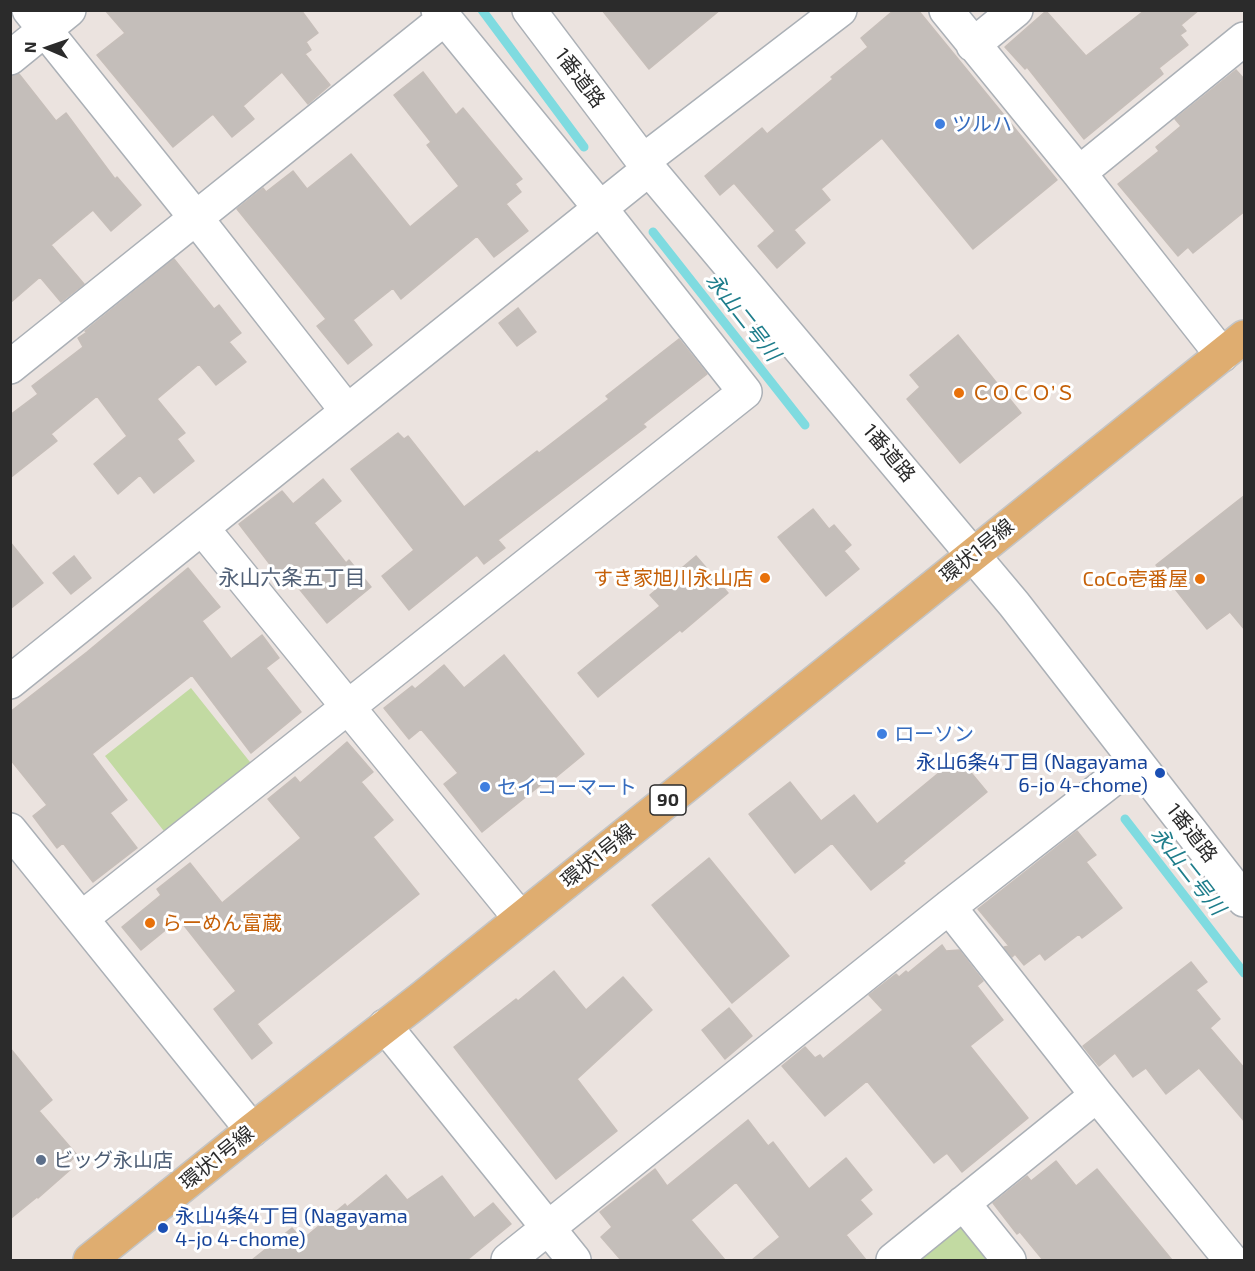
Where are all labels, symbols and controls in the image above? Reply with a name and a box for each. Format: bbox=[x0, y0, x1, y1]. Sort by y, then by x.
north arrow bbox=[18, 18, 78, 78]
text: N bbox=[20, 41, 39, 53]
street label: 1番道路 bbox=[550, 44, 610, 112]
place label: ツルハ bbox=[952, 112, 1012, 136]
marker: ツルハ bbox=[933, 117, 947, 131]
water label: 永山二号川 bbox=[701, 268, 785, 366]
place label: ＣＯＣＯ’Ｓ bbox=[971, 381, 1075, 405]
marker: ＣＯＣＯ’Ｓ bbox=[952, 386, 966, 400]
street label: 1番道路 bbox=[858, 419, 920, 487]
street label: 環状1号線 bbox=[935, 514, 1019, 588]
district label: 永山六条五丁目 bbox=[219, 565, 365, 591]
place label: すき家旭川永山店 bbox=[593, 566, 753, 590]
place label: CoCo壱番屋 bbox=[1082, 567, 1188, 591]
marker: すき家旭川永山店 bbox=[758, 571, 772, 585]
marker: CoCo壱番屋 bbox=[1193, 572, 1207, 586]
place label: ローソン bbox=[894, 722, 974, 746]
marker: ローソン bbox=[875, 727, 889, 741]
place label: 永山6条4丁目 (Nagayama 6-jo 4-chome) bbox=[916, 750, 1148, 797]
marker: 永山6条4丁目 (Nagayama 6-jo 4-chome) bbox=[1153, 766, 1167, 780]
place label: セイコーマート bbox=[497, 775, 637, 799]
marker: セイコーマート bbox=[478, 780, 492, 794]
road number: 90 bbox=[650, 785, 686, 815]
street label: 1番道路 bbox=[1162, 799, 1222, 867]
street label: 環状1号線 bbox=[556, 819, 640, 893]
water label: 永山二号川 bbox=[1146, 822, 1230, 920]
place label: らーめん富蔵 bbox=[162, 911, 282, 935]
marker: らーめん富蔵 bbox=[143, 916, 157, 930]
street label: 環状1号線 bbox=[175, 1121, 259, 1195]
place label: ビッグ永山店 bbox=[53, 1148, 173, 1172]
marker: ビッグ永山店 bbox=[34, 1153, 48, 1167]
place label: 永山4条4丁目 (Nagayama 4-jo 4-chome) bbox=[175, 1204, 408, 1251]
marker: 永山4条4丁目 (Nagayama 4-jo 4-chome) bbox=[156, 1221, 170, 1235]

